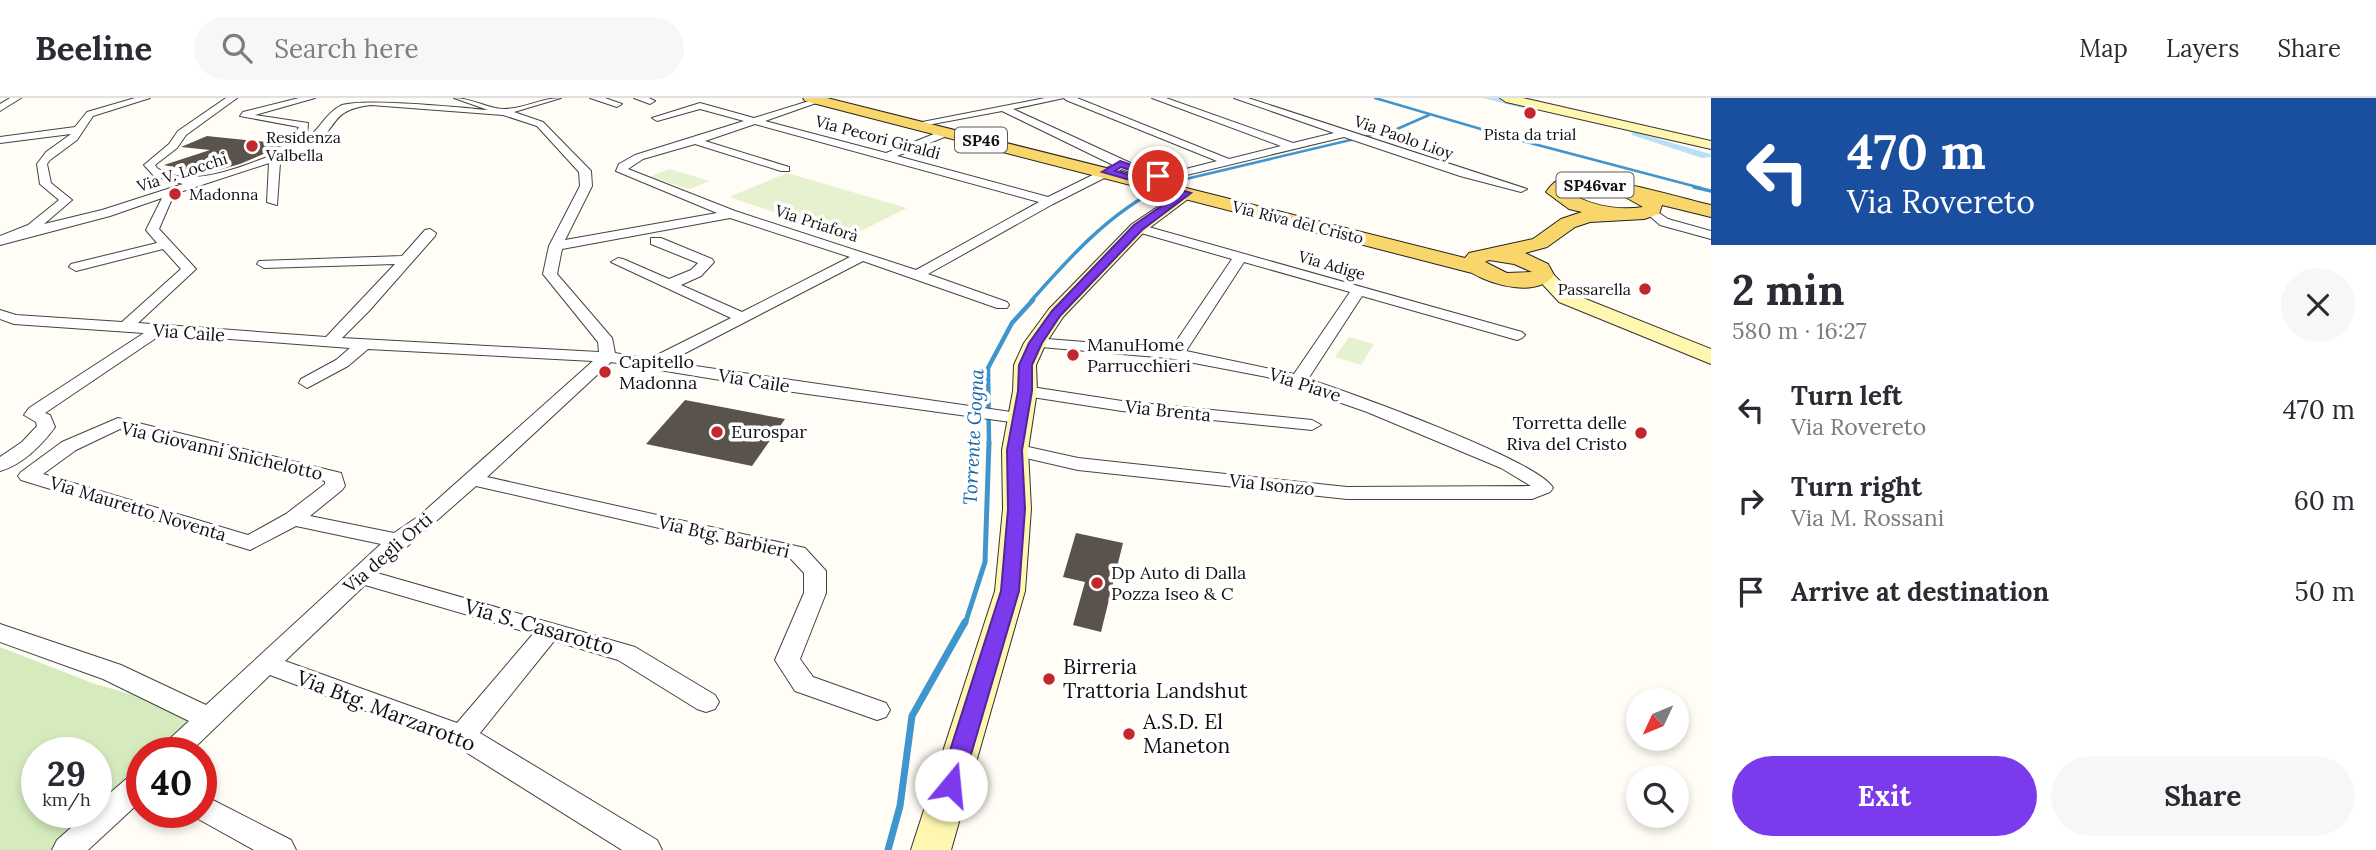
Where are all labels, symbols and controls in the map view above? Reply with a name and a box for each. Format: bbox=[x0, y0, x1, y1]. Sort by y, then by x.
search box bbox=[194, 17, 684, 80]
text: Beeline bbox=[35, 27, 152, 69]
icon: search bbox=[218, 29, 256, 67]
text: Search here bbox=[274, 32, 419, 65]
text: Map bbox=[2079, 33, 2128, 64]
text: Layers bbox=[2166, 33, 2239, 64]
text: Share bbox=[2277, 33, 2341, 64]
marker: Pista da trial bbox=[1522, 105, 1538, 121]
street label: Via Pecori Giraldi bbox=[812, 110, 943, 163]
street label: Via Paolo Lioy bbox=[1351, 110, 1457, 164]
text: 470 m bbox=[1847, 120, 1986, 182]
place label: Pista da trial bbox=[1484, 124, 1576, 144]
icon: left bbox=[1732, 126, 1823, 217]
place label: Residenza Valbella bbox=[265, 127, 341, 165]
road number: SP46 bbox=[955, 128, 1007, 152]
marker: Residenza Valbella bbox=[244, 138, 260, 154]
pin bbox=[1128, 146, 1188, 206]
street label: Via V. Locchi bbox=[133, 148, 230, 196]
icon: arrive bbox=[1139, 157, 1177, 195]
road number: SP46var bbox=[1556, 172, 1634, 198]
text: Via Rovereto bbox=[1847, 181, 2035, 222]
place label: Madonna bbox=[189, 184, 259, 204]
marker: Madonna bbox=[167, 186, 183, 202]
street label: Via Riva del Cristo bbox=[1229, 196, 1366, 248]
street label: Via Priaforà bbox=[772, 200, 861, 246]
street label: Via Adige bbox=[1295, 246, 1368, 284]
text: 2 min bbox=[1732, 263, 1845, 317]
button: close bbox=[2281, 268, 2355, 342]
place label: Passarella bbox=[1558, 279, 1631, 299]
marker: Passarella bbox=[1637, 281, 1653, 297]
text: 580 m · 16:27 bbox=[1732, 316, 1867, 345]
street label: Via Caile bbox=[151, 318, 226, 347]
place label: ManuHome Parrucchieri bbox=[1087, 333, 1191, 377]
marker: ManuHome Parrucchieri bbox=[1065, 347, 1081, 363]
place label: Capitello Madonna bbox=[619, 350, 697, 394]
street label: Via Piave bbox=[1265, 362, 1344, 407]
street label: Via Caile bbox=[716, 363, 792, 398]
marker: Capitello Madonna bbox=[597, 364, 613, 380]
water label: Torrente Gogna bbox=[957, 368, 989, 506]
text: Turn left bbox=[1791, 379, 1902, 412]
icon: left bbox=[1732, 391, 1770, 429]
text: 470 m bbox=[2283, 393, 2355, 426]
street label: Via Brenta bbox=[1123, 394, 1212, 426]
place label: Torretta delle Riva del Cristo bbox=[1506, 411, 1627, 455]
text: Via Rovereto bbox=[1791, 412, 1926, 441]
street label: Via Giovanni Snichelotto bbox=[118, 416, 325, 485]
place label: Eurospar bbox=[731, 420, 807, 443]
marker: Eurospar bbox=[709, 424, 725, 440]
marker: Torretta delle Riva del Cristo bbox=[1633, 425, 1649, 441]
street label: Via Isonzo bbox=[1227, 468, 1316, 500]
street label: Via Mauretto Noventa bbox=[46, 470, 229, 546]
text: Turn right bbox=[1791, 470, 1922, 503]
icon: right bbox=[1732, 482, 1770, 520]
text: 60 m bbox=[2294, 484, 2355, 517]
text: Via M. Rossani bbox=[1791, 503, 1944, 532]
street label: Via degli Orti bbox=[338, 508, 437, 598]
street label: Via Btg. Barbieri bbox=[655, 510, 792, 563]
place label: Dp Auto di Dalla Pozza Iseo & C bbox=[1111, 561, 1246, 605]
icon: arrive bbox=[1732, 573, 1770, 611]
marker: Dp Auto di Dalla Pozza Iseo & C bbox=[1089, 575, 1105, 591]
text: Arrive at destination bbox=[1791, 575, 2049, 608]
text: 50 m bbox=[2295, 575, 2355, 608]
street label: Via S. Casarotto bbox=[460, 592, 617, 661]
place label: Birreria Trattoria Landshut bbox=[1063, 653, 1248, 704]
street label: Via Btg. Marzarotto bbox=[292, 664, 480, 757]
marker: Birreria Trattoria Landshut bbox=[1041, 671, 1057, 687]
north arrow bbox=[1626, 688, 1689, 751]
map controls bbox=[1626, 688, 1689, 828]
place label: A.S.D. El Maneton bbox=[1142, 708, 1231, 759]
marker: A.S.D. El Maneton bbox=[1121, 726, 1137, 742]
speed limit sign: 40 bbox=[126, 737, 217, 828]
position arrow bbox=[914, 748, 988, 822]
text: 29 bbox=[47, 751, 86, 796]
button: Exit bbox=[1732, 756, 2037, 836]
button: Share bbox=[2051, 756, 2355, 836]
button: search bbox=[1626, 765, 1689, 828]
text: km/h bbox=[42, 788, 91, 811]

